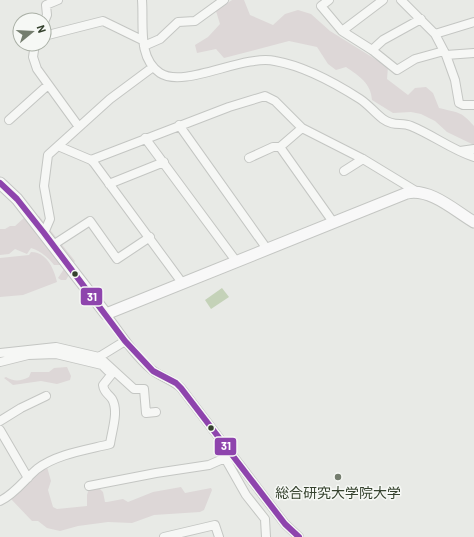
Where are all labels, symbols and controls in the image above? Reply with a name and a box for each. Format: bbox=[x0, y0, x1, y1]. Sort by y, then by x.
north arrow bbox=[12, 12, 52, 52]
text: N bbox=[35, 23, 49, 34]
unlabelled marker bbox=[70, 269, 80, 279]
line badge: 31 bbox=[80, 287, 103, 306]
text: 31 bbox=[87, 290, 97, 303]
unlabelled marker bbox=[206, 423, 216, 433]
line badge: 31 bbox=[214, 437, 237, 456]
text: 31 bbox=[221, 439, 231, 452]
marker: 総合研究大学院大学 bbox=[333, 472, 343, 482]
place label: 総合研究大学院大学 bbox=[275, 484, 401, 501]

